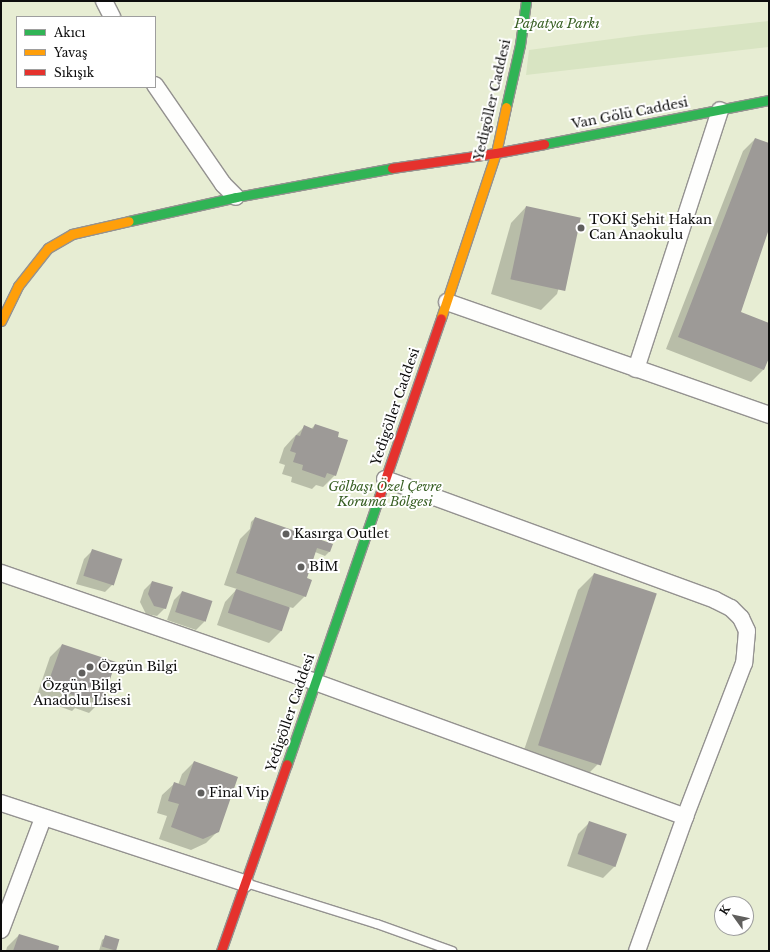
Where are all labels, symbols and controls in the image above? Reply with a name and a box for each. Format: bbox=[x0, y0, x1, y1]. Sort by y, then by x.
legend bbox=[16, 16, 156, 88]
park label: Papatya Parkı bbox=[514, 16, 600, 32]
text: Akıcı bbox=[54, 25, 85, 40]
street label: Yedigöller Caddesi bbox=[471, 38, 515, 162]
text: Yavaş bbox=[54, 45, 87, 60]
text: Sıkışık bbox=[54, 65, 94, 80]
street label: Van Gölü Caddesi bbox=[570, 95, 690, 133]
place label: TOKİ Şehit Hakan Can Anaokulu bbox=[589, 213, 712, 244]
marker: TOKİ Şehit Hakan Can Anaokulu bbox=[576, 223, 586, 233]
street label: Yedigöller Caddesi bbox=[368, 346, 424, 468]
park label: Gölbaşı Özel Çevre Koruma Bölgesi bbox=[328, 480, 442, 511]
place label: Kasırga Outlet bbox=[294, 526, 389, 542]
marker: Kasırga Outlet bbox=[281, 529, 291, 539]
place label: BİM bbox=[309, 559, 338, 575]
marker: BİM bbox=[296, 562, 306, 572]
street label: Yedigöller Caddesi bbox=[263, 652, 319, 774]
place label: Özgün Bilgi bbox=[98, 659, 177, 675]
marker: Özgün Bilgi bbox=[85, 662, 95, 672]
marker: Özgün Bilgi Anadolu Lisesi bbox=[77, 668, 87, 678]
place label: Özgün Bilgi Anadolu Lisesi bbox=[33, 679, 131, 710]
place label: Final Vip bbox=[209, 785, 270, 801]
marker: Final Vip bbox=[196, 788, 206, 798]
north arrow bbox=[714, 896, 754, 936]
text: K bbox=[716, 902, 733, 918]

